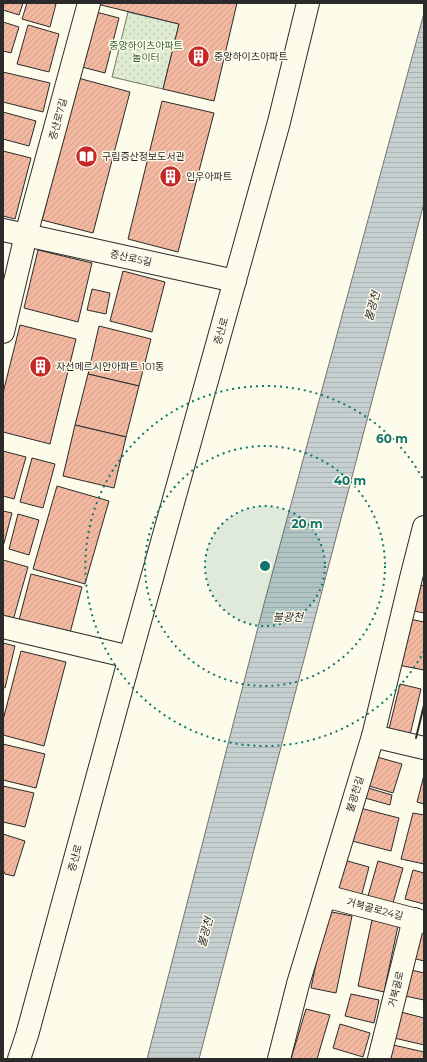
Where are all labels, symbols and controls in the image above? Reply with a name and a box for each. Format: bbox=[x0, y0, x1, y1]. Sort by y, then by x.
park label: 중앙하이츠아파트 놀이터 bbox=[109, 39, 183, 64]
building icon: 중앙하이츠아파트 bbox=[185, 43, 211, 69]
place label: 중앙하이츠아파트 bbox=[214, 50, 288, 63]
street label: 증산로7길 bbox=[46, 97, 70, 141]
library icon: 구립증산정보도서관 bbox=[73, 143, 99, 169]
place label: 구립증산정보도서관 bbox=[102, 150, 186, 163]
building icon: 인우아파트 bbox=[157, 163, 183, 189]
place label: 인우아파트 bbox=[186, 170, 232, 183]
street label: 증산로5길 bbox=[109, 247, 153, 269]
water label: 불광천 bbox=[361, 288, 383, 322]
street label: 증산로 bbox=[211, 316, 231, 346]
building icon: 자선메르시안아파트 101동 bbox=[27, 353, 53, 379]
place label: 자선메르시안아파트 101동 bbox=[56, 360, 164, 373]
text: 60 m bbox=[376, 431, 408, 446]
text: 40 m bbox=[334, 473, 366, 488]
text: 20 m bbox=[291, 516, 323, 531]
centre of rings bbox=[258, 559, 272, 573]
water label: 불광천 bbox=[273, 610, 305, 624]
street label: 불광천길 bbox=[343, 774, 367, 814]
street label: 증산로 bbox=[65, 843, 85, 873]
street label: 거북골로24길 bbox=[345, 895, 405, 923]
water label: 불광천 bbox=[194, 914, 216, 948]
street label: 거북골로 bbox=[385, 970, 407, 1008]

